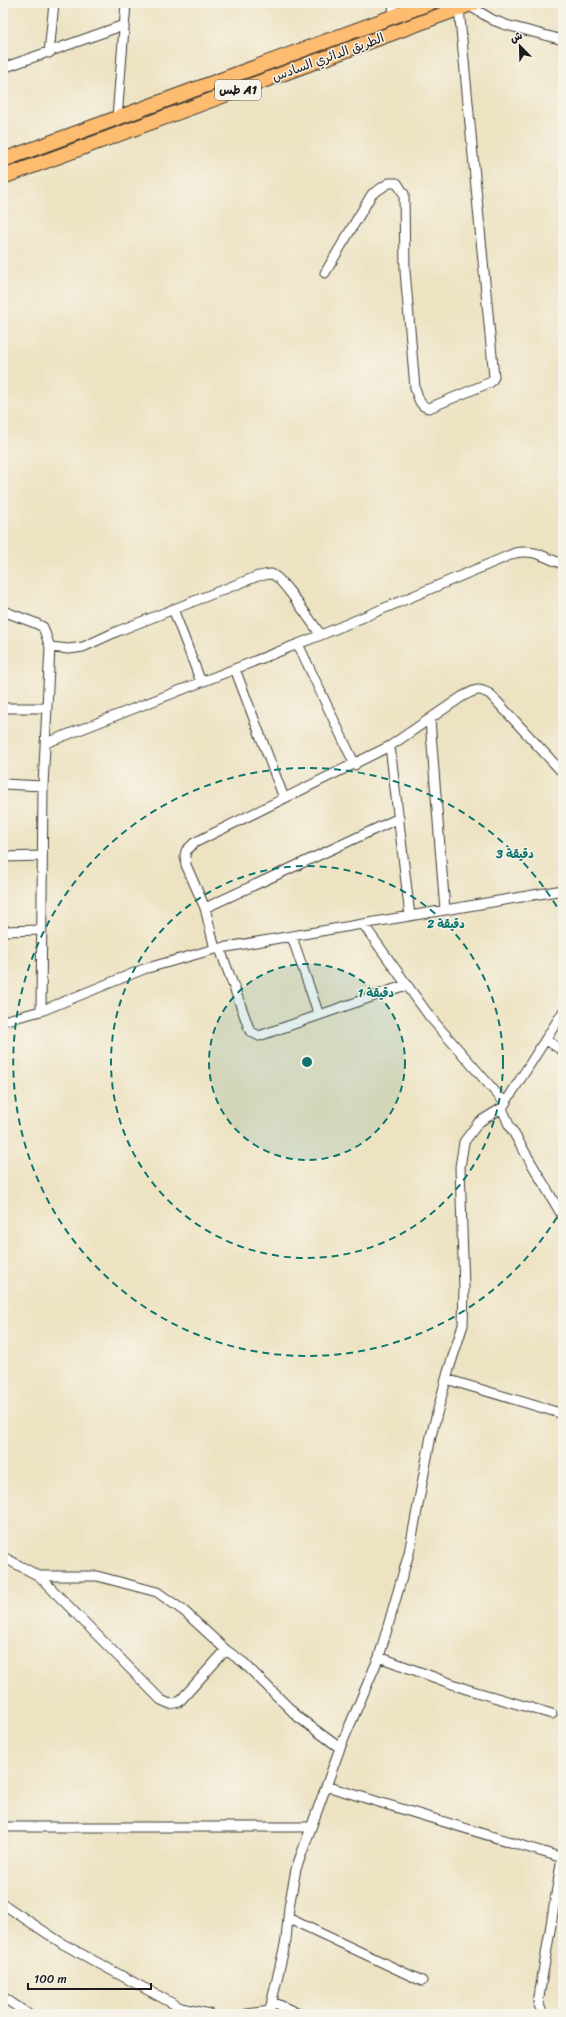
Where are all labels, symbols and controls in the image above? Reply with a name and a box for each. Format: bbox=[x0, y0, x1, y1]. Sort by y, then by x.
street label: الطريق الدائري السادس bbox=[269, 26, 387, 88]
north arrow bbox=[500, 26, 540, 66]
text: ش bbox=[507, 26, 526, 48]
road number: طس A1 bbox=[215, 80, 261, 100]
text: 3 دقيقة bbox=[495, 843, 534, 865]
text: 2 دقيقة bbox=[426, 913, 465, 935]
text: 1 دقيقة bbox=[358, 982, 394, 1004]
centre of rings bbox=[300, 1055, 314, 1069]
scale bar bbox=[28, 1965, 151, 1991]
text: 100 m bbox=[34, 1968, 67, 1990]

